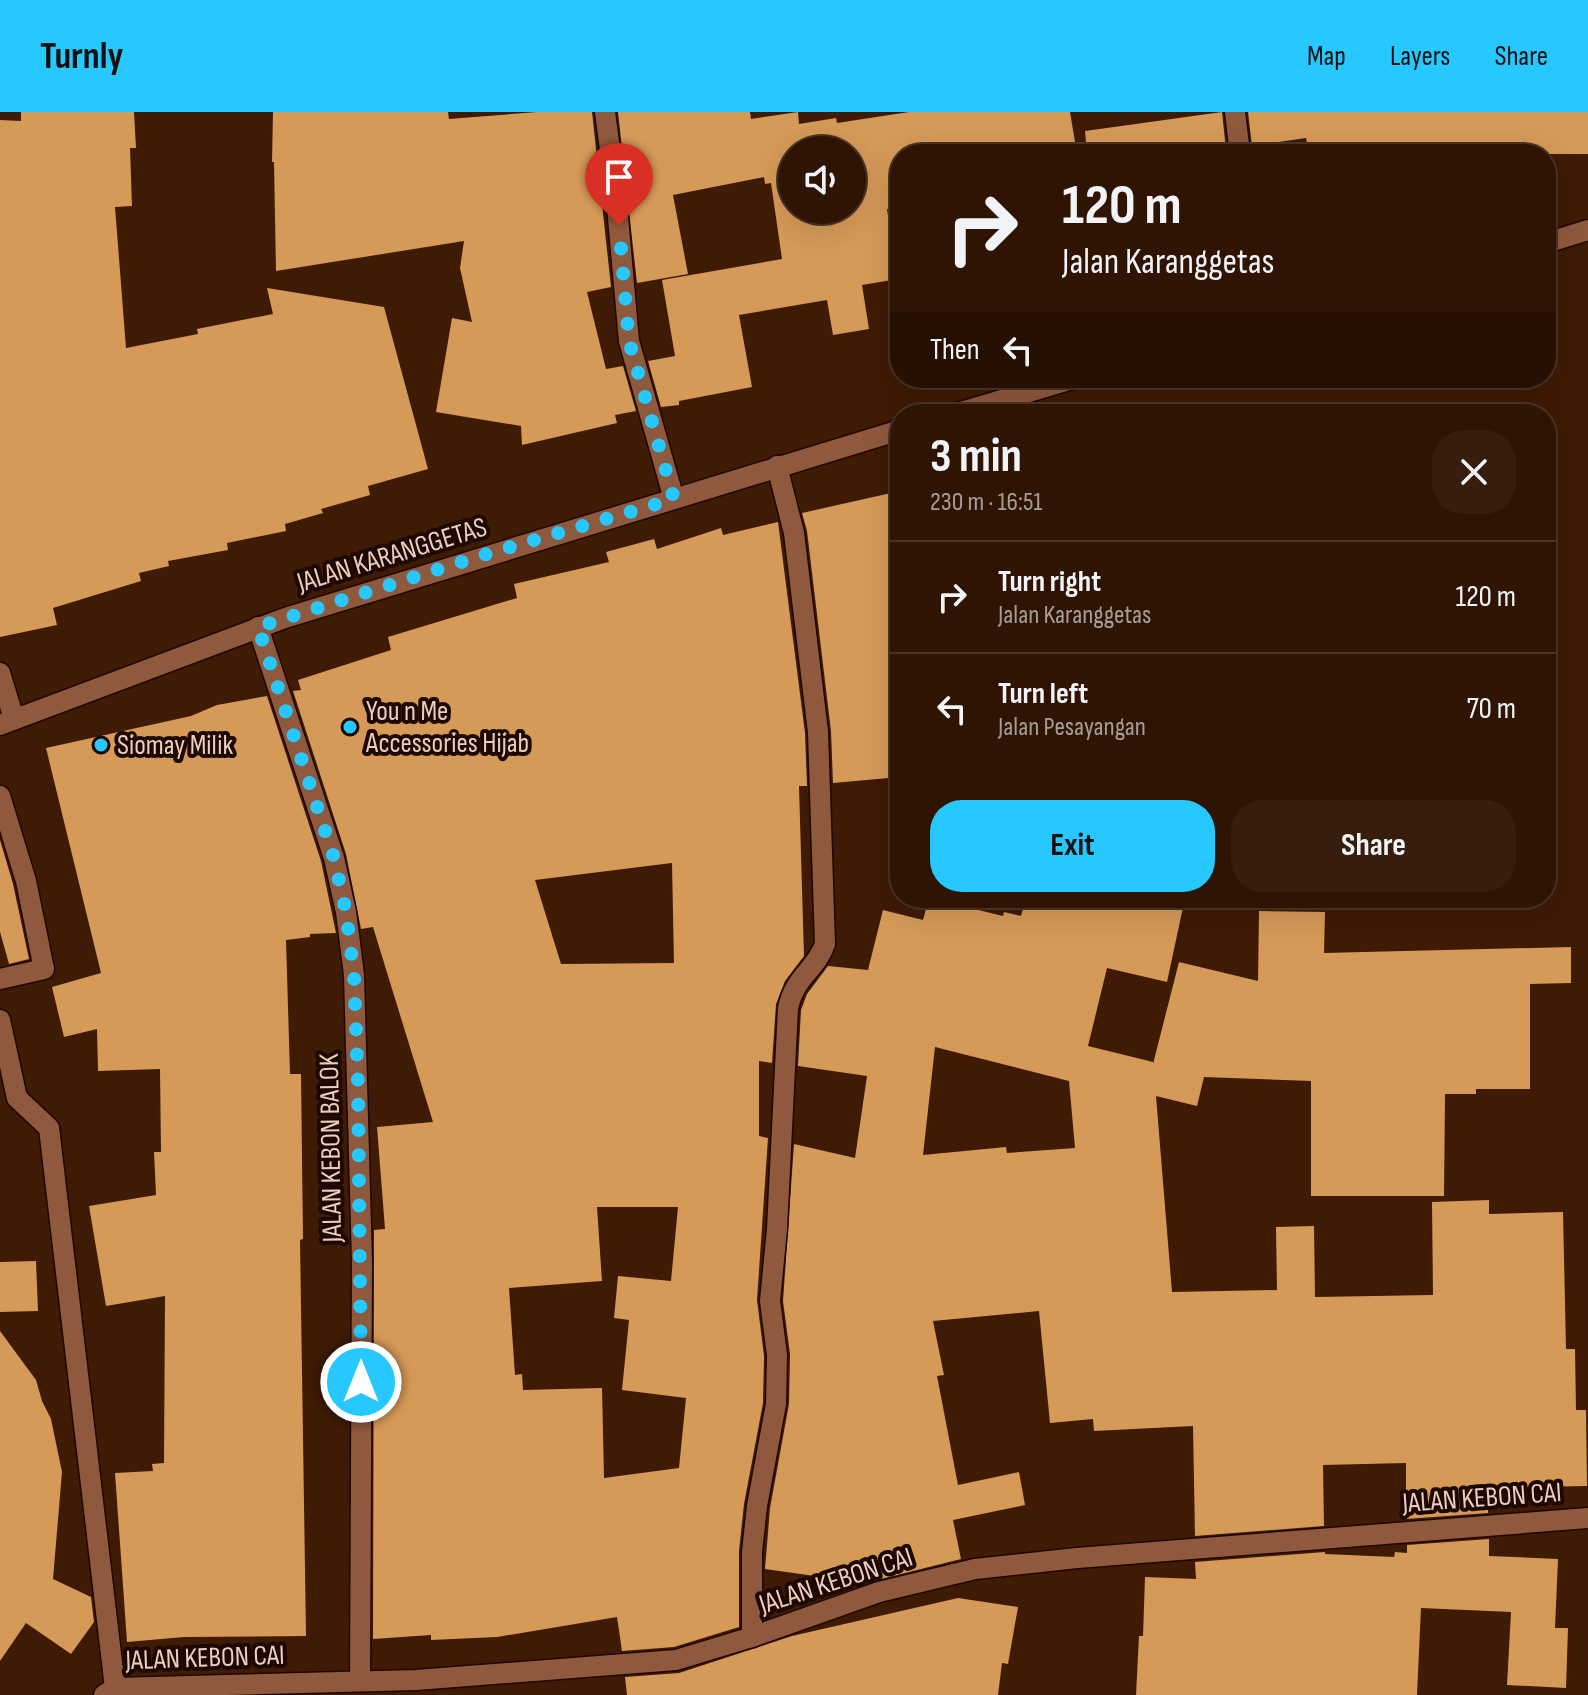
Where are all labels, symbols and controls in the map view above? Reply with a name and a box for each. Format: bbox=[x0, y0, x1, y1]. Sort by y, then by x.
text: Turnly bbox=[40, 34, 123, 79]
text: Map bbox=[1307, 40, 1346, 73]
text: Layers bbox=[1390, 40, 1450, 73]
text: Share bbox=[1494, 40, 1548, 73]
map controls bbox=[778, 136, 866, 224]
button: sound bbox=[778, 136, 866, 224]
pin bbox=[585, 143, 653, 225]
icon: arrive bbox=[597, 155, 641, 199]
text: 120 m bbox=[1062, 173, 1182, 240]
icon: right bbox=[930, 176, 1034, 280]
text: Jalan Karanggetas bbox=[1062, 241, 1274, 284]
icon: left bbox=[996, 328, 1040, 372]
text: Then bbox=[930, 332, 980, 368]
text: 3 min bbox=[930, 428, 1022, 485]
button: close bbox=[1432, 430, 1516, 514]
text: 230 m · 16:51 bbox=[930, 487, 1042, 518]
street label: JALAN KARANGGETAS bbox=[292, 510, 491, 600]
text: Turn right bbox=[998, 564, 1101, 600]
icon: right bbox=[930, 575, 974, 619]
text: 120 m bbox=[1455, 579, 1516, 615]
text: Jalan Karanggetas bbox=[998, 600, 1151, 631]
text: Turn left bbox=[998, 676, 1088, 712]
icon: left bbox=[930, 687, 974, 731]
text: 70 m bbox=[1467, 691, 1516, 727]
place label: You n Me Accessories Hijab bbox=[365, 695, 529, 760]
text: Jalan Pesayangan bbox=[998, 712, 1146, 743]
marker: You n Me Accessories Hijab bbox=[341, 718, 359, 736]
place label: Siomay Milik bbox=[117, 729, 233, 762]
marker: Siomay Milik bbox=[92, 736, 110, 754]
button: Exit bbox=[930, 800, 1215, 892]
button: Share bbox=[1231, 800, 1516, 892]
street label: JALAN KEBON BALOK bbox=[313, 1053, 349, 1244]
position arrow bbox=[319, 1340, 403, 1424]
street label: JALAN KEBON CAI bbox=[1400, 1476, 1563, 1520]
street label: JALAN KEBON CAI bbox=[754, 1541, 917, 1622]
street label: JALAN KEBON CAI bbox=[124, 1639, 285, 1677]

